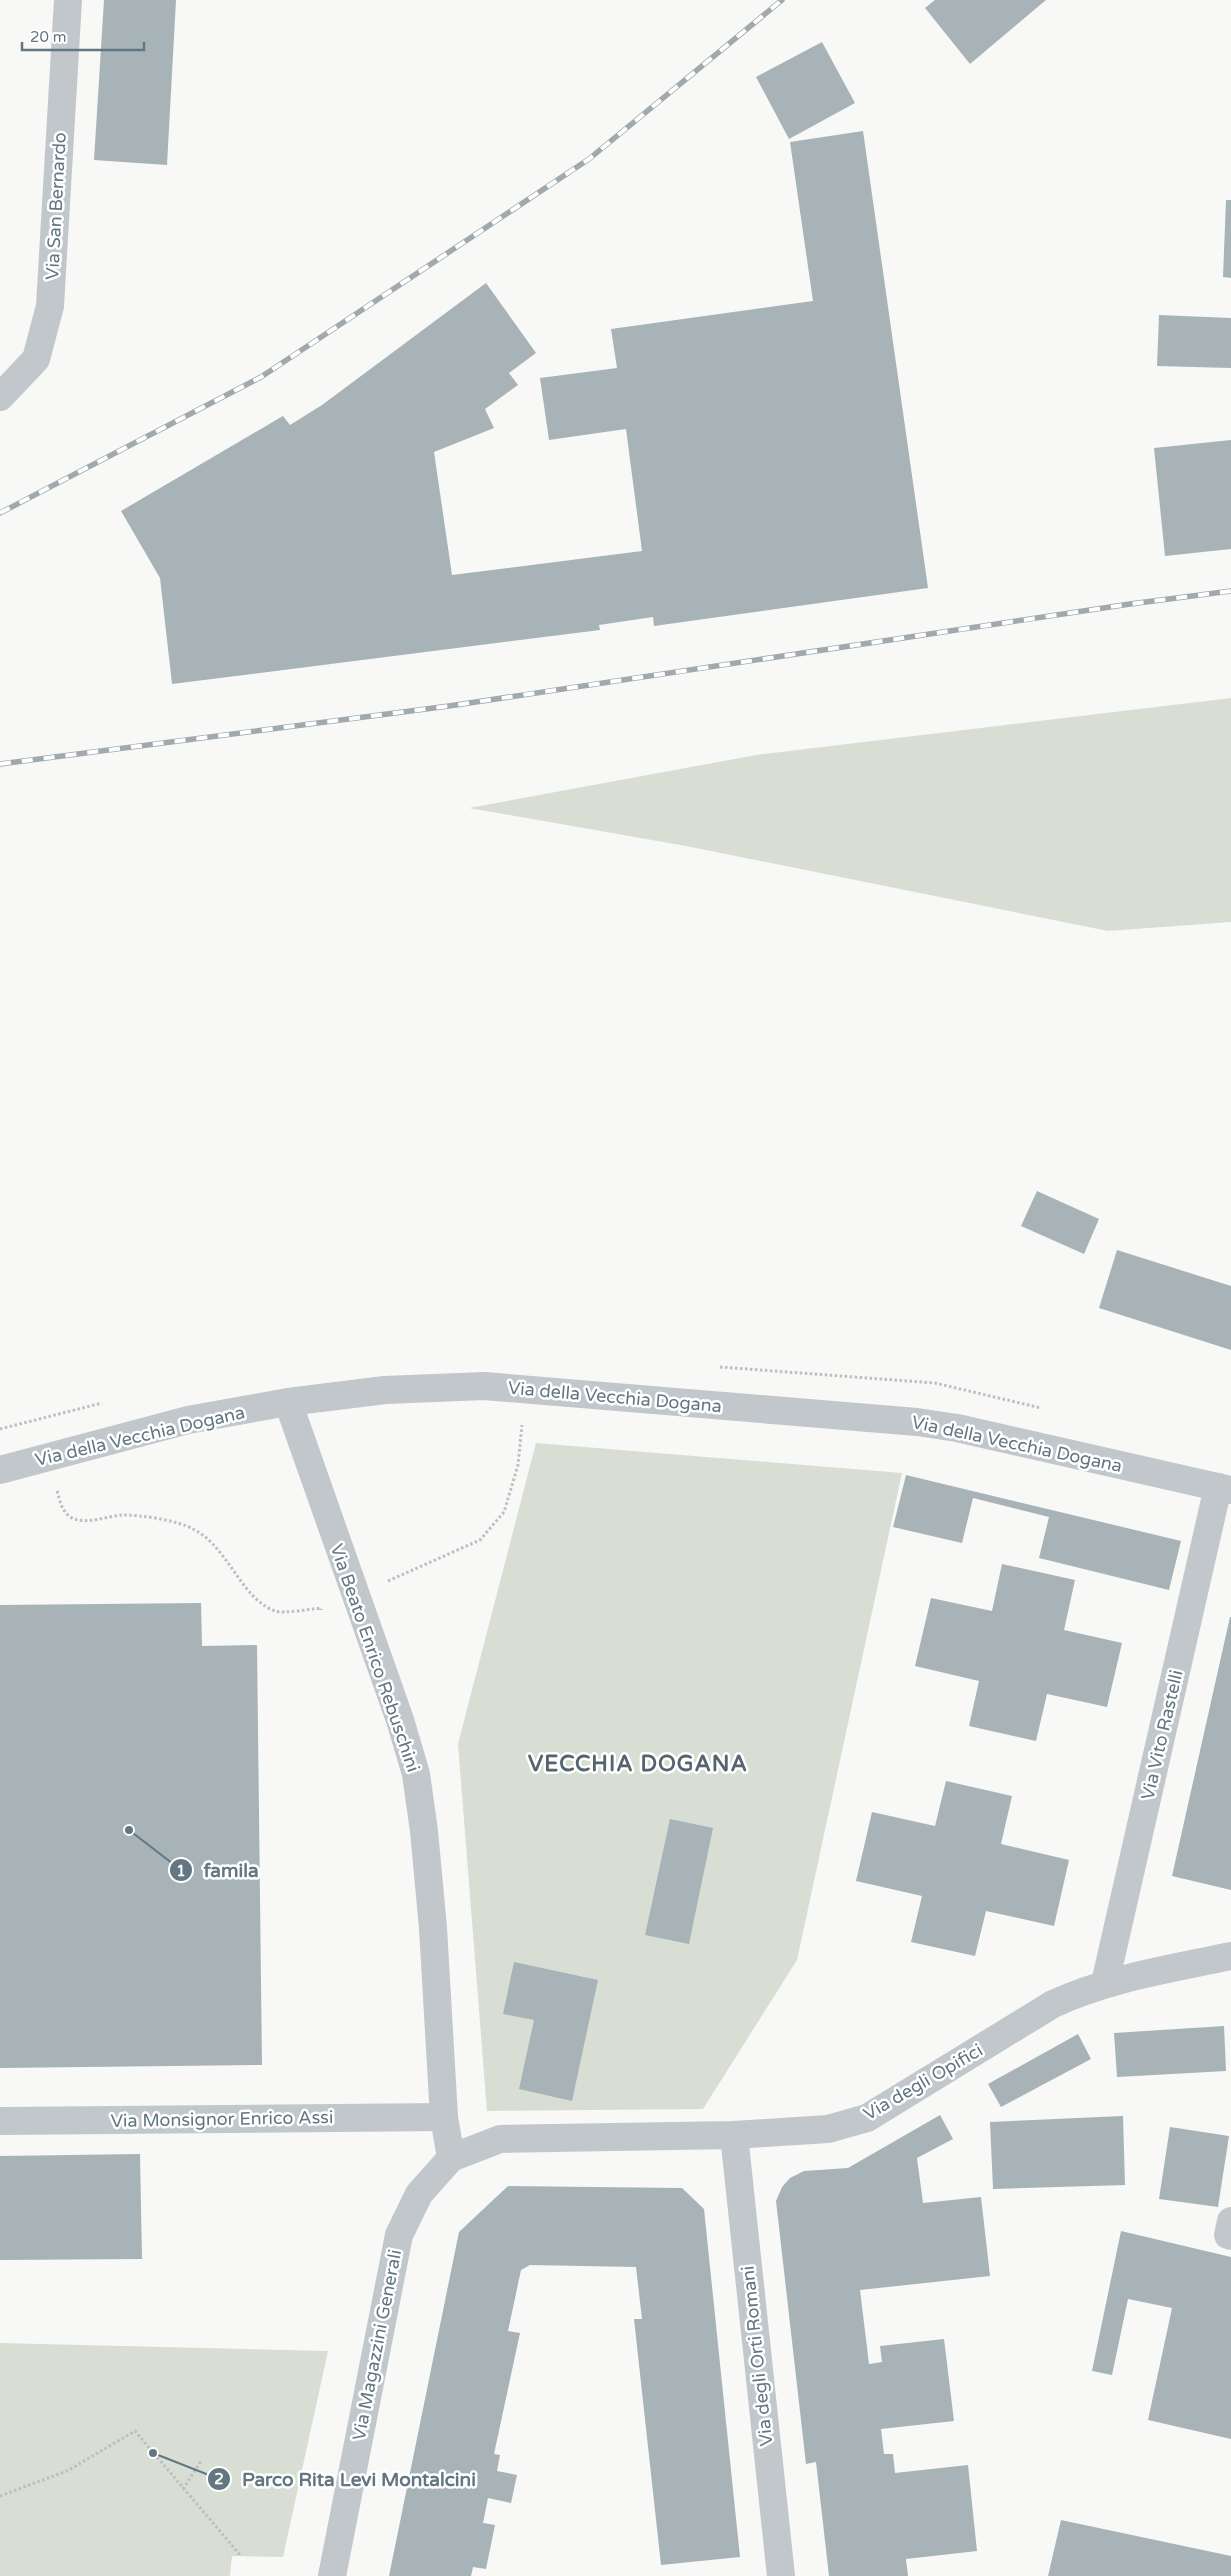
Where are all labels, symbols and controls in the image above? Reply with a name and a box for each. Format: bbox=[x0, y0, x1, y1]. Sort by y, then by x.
scale bar bbox=[22, 20, 145, 52]
text: 20 m bbox=[30, 28, 67, 46]
street label: Via San Bernardo bbox=[41, 132, 71, 280]
street label: Via della Vecchia Dogana bbox=[507, 1377, 723, 1417]
street label: Via della Vecchia Dogana bbox=[33, 1401, 247, 1471]
street label: Via della Vecchia Dogana bbox=[910, 1411, 1124, 1477]
street label: Via Beato Enrico Rebuschini bbox=[326, 1541, 424, 1775]
street label: Via Vito Rastelli bbox=[1136, 1668, 1188, 1802]
district label: VECCHIA DOGANA bbox=[528, 1751, 748, 1777]
callout: famila bbox=[168, 1853, 268, 1887]
text: famila bbox=[203, 1860, 259, 1882]
text: 1 bbox=[176, 1862, 186, 1880]
street label: Via degli Opifici bbox=[859, 2039, 987, 2125]
street label: Via Monsignor Enrico Assi bbox=[111, 2106, 333, 2132]
street label: Via Magazzini Generali bbox=[348, 2248, 406, 2442]
street label: Via degli Orti Romani bbox=[737, 2265, 777, 2447]
callout: Parco Rita Levi Montalcini bbox=[207, 2462, 486, 2496]
text: Parco Rita Levi Montalcini bbox=[242, 2469, 476, 2491]
text: 2 bbox=[214, 2470, 224, 2488]

